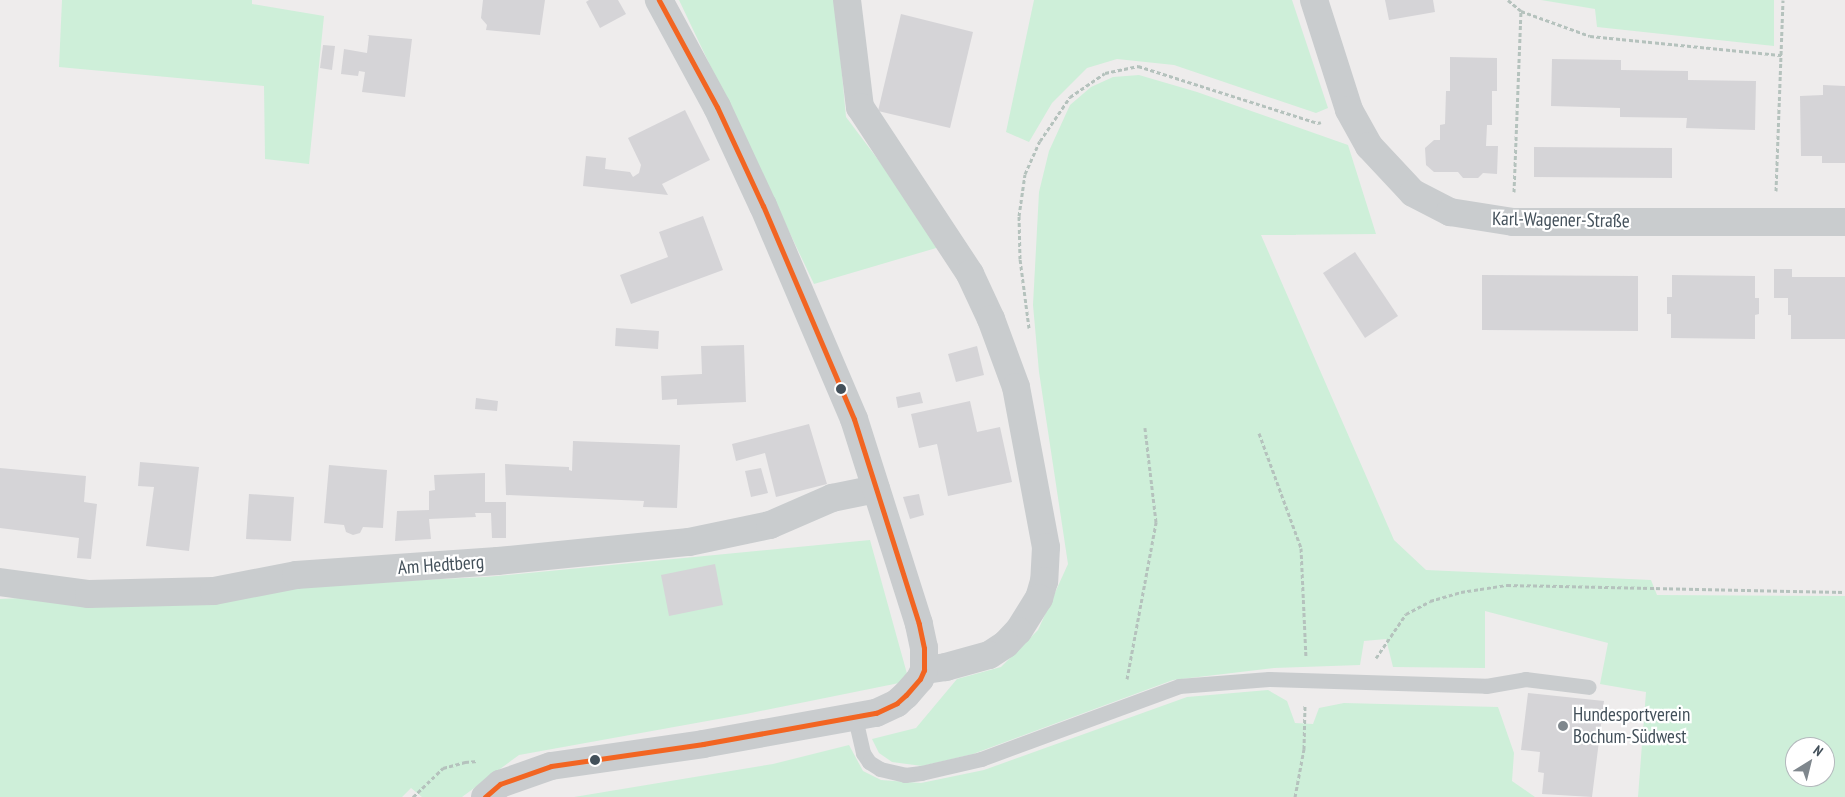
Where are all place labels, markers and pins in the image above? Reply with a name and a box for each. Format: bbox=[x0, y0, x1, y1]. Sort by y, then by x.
unlabelled marker bbox=[836, 384, 846, 394]
place label: Hundesportverein Bochum-Südwest bbox=[1573, 704, 1690, 748]
marker: Hundesportverein Bochum-Südwest bbox=[1557, 720, 1569, 732]
unlabelled marker bbox=[590, 755, 600, 765]

